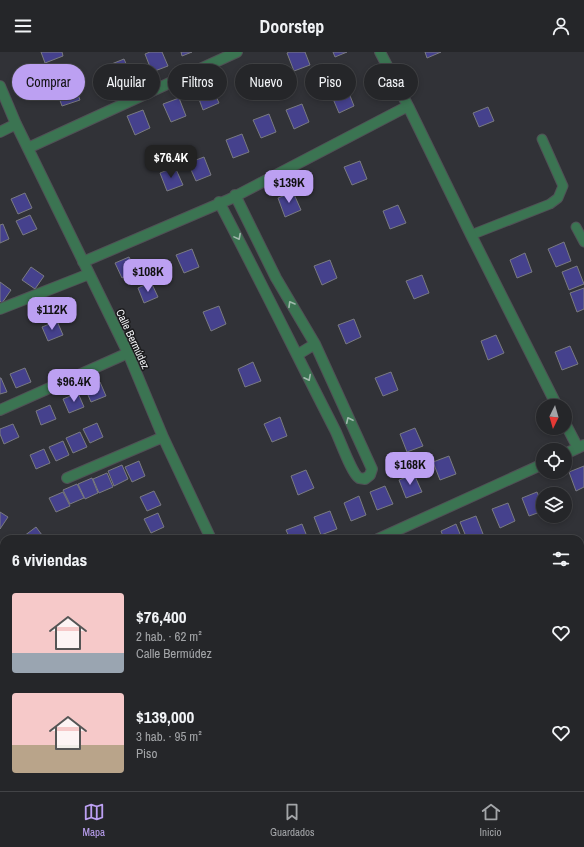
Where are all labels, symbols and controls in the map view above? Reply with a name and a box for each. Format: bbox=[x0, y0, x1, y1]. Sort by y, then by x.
text: Doorstep bbox=[260, 14, 324, 39]
icon: menu bbox=[12, 15, 34, 37]
icon: person bbox=[550, 15, 572, 37]
chip: Comprar bbox=[12, 64, 85, 100]
chip: Alquilar bbox=[93, 64, 160, 100]
chip: Filtros bbox=[168, 64, 227, 100]
chip: Nuevo bbox=[235, 64, 297, 100]
chip: Piso bbox=[305, 64, 356, 100]
chip: Casa bbox=[364, 64, 418, 100]
pin: $76.4K bbox=[138, 145, 204, 179]
text: $76.4K bbox=[154, 149, 188, 166]
pin: $139K bbox=[261, 170, 317, 204]
text: $139K bbox=[273, 174, 305, 191]
one-way arrow bbox=[233, 233, 240, 240]
pin: $108K bbox=[120, 259, 176, 293]
text: $108K bbox=[132, 263, 164, 280]
pin: $112K bbox=[24, 297, 80, 331]
one-way arrow bbox=[289, 300, 296, 308]
text: $112K bbox=[37, 301, 67, 318]
street label: Calle Bermúdez bbox=[113, 307, 153, 371]
pin: $96.4K bbox=[41, 369, 107, 403]
text: $96.4K bbox=[57, 373, 91, 390]
one-way arrow bbox=[303, 374, 311, 381]
north arrow bbox=[536, 399, 572, 435]
map controls bbox=[536, 399, 572, 523]
one-way arrow bbox=[346, 416, 354, 424]
button: locate bbox=[536, 443, 572, 479]
pin: $168K bbox=[382, 452, 438, 486]
text: $168K bbox=[394, 456, 426, 473]
button: layers bbox=[536, 487, 572, 523]
text: 6 viviendas bbox=[12, 548, 87, 571]
icon: filters bbox=[550, 548, 572, 570]
text: $76,400 bbox=[136, 605, 186, 628]
icon: home bbox=[44, 609, 92, 657]
icon: heart bbox=[550, 622, 572, 644]
text: 2 hab. · 62 m² bbox=[136, 628, 202, 645]
text: Calle Bermúdez bbox=[136, 645, 212, 662]
text: $139,000 bbox=[136, 705, 194, 728]
icon: home bbox=[44, 709, 92, 757]
icon: heart bbox=[550, 722, 572, 744]
text: 3 hab. · 95 m² bbox=[136, 728, 202, 745]
text: Piso bbox=[136, 745, 157, 762]
tab: Mapa bbox=[82, 801, 105, 839]
tab: Guardados bbox=[270, 801, 315, 839]
tab: Inicio bbox=[479, 801, 502, 839]

